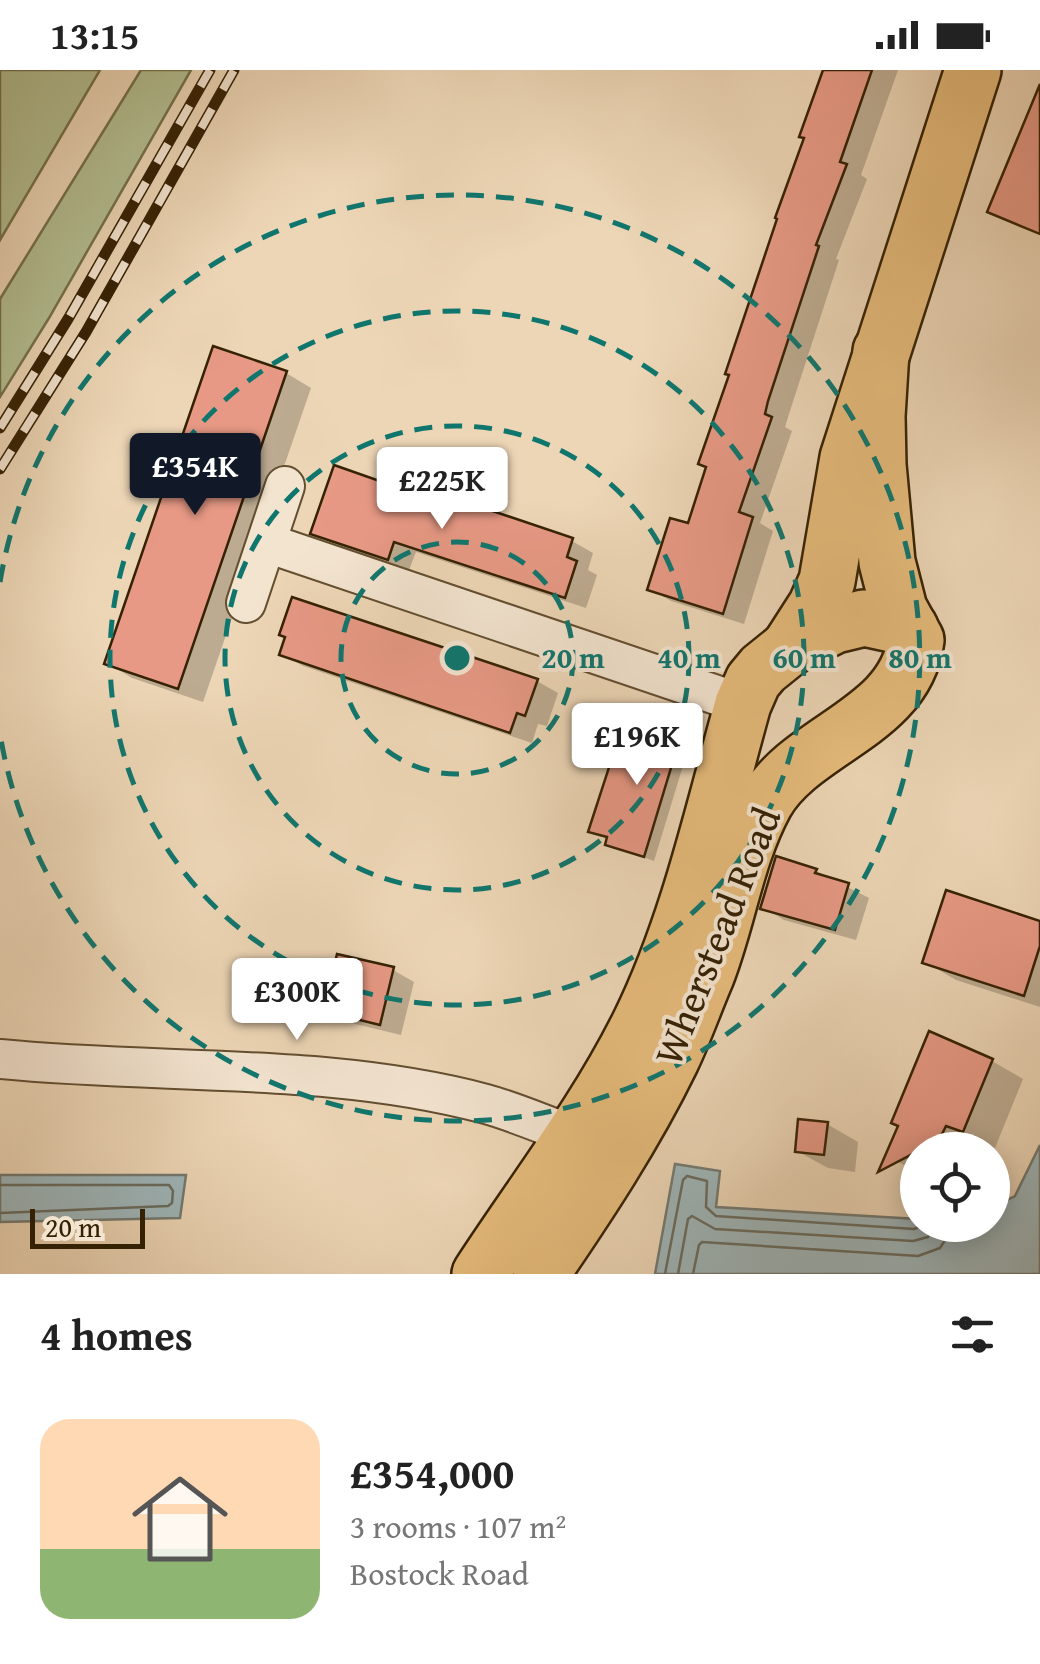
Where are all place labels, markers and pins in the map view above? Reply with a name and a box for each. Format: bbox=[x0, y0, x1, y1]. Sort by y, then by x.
pin: £354K bbox=[125, 433, 265, 518]
pin: £225K bbox=[372, 447, 512, 532]
centre of rings bbox=[439, 640, 475, 676]
pin: £196K bbox=[567, 703, 707, 788]
pin: £300K bbox=[227, 958, 367, 1043]

